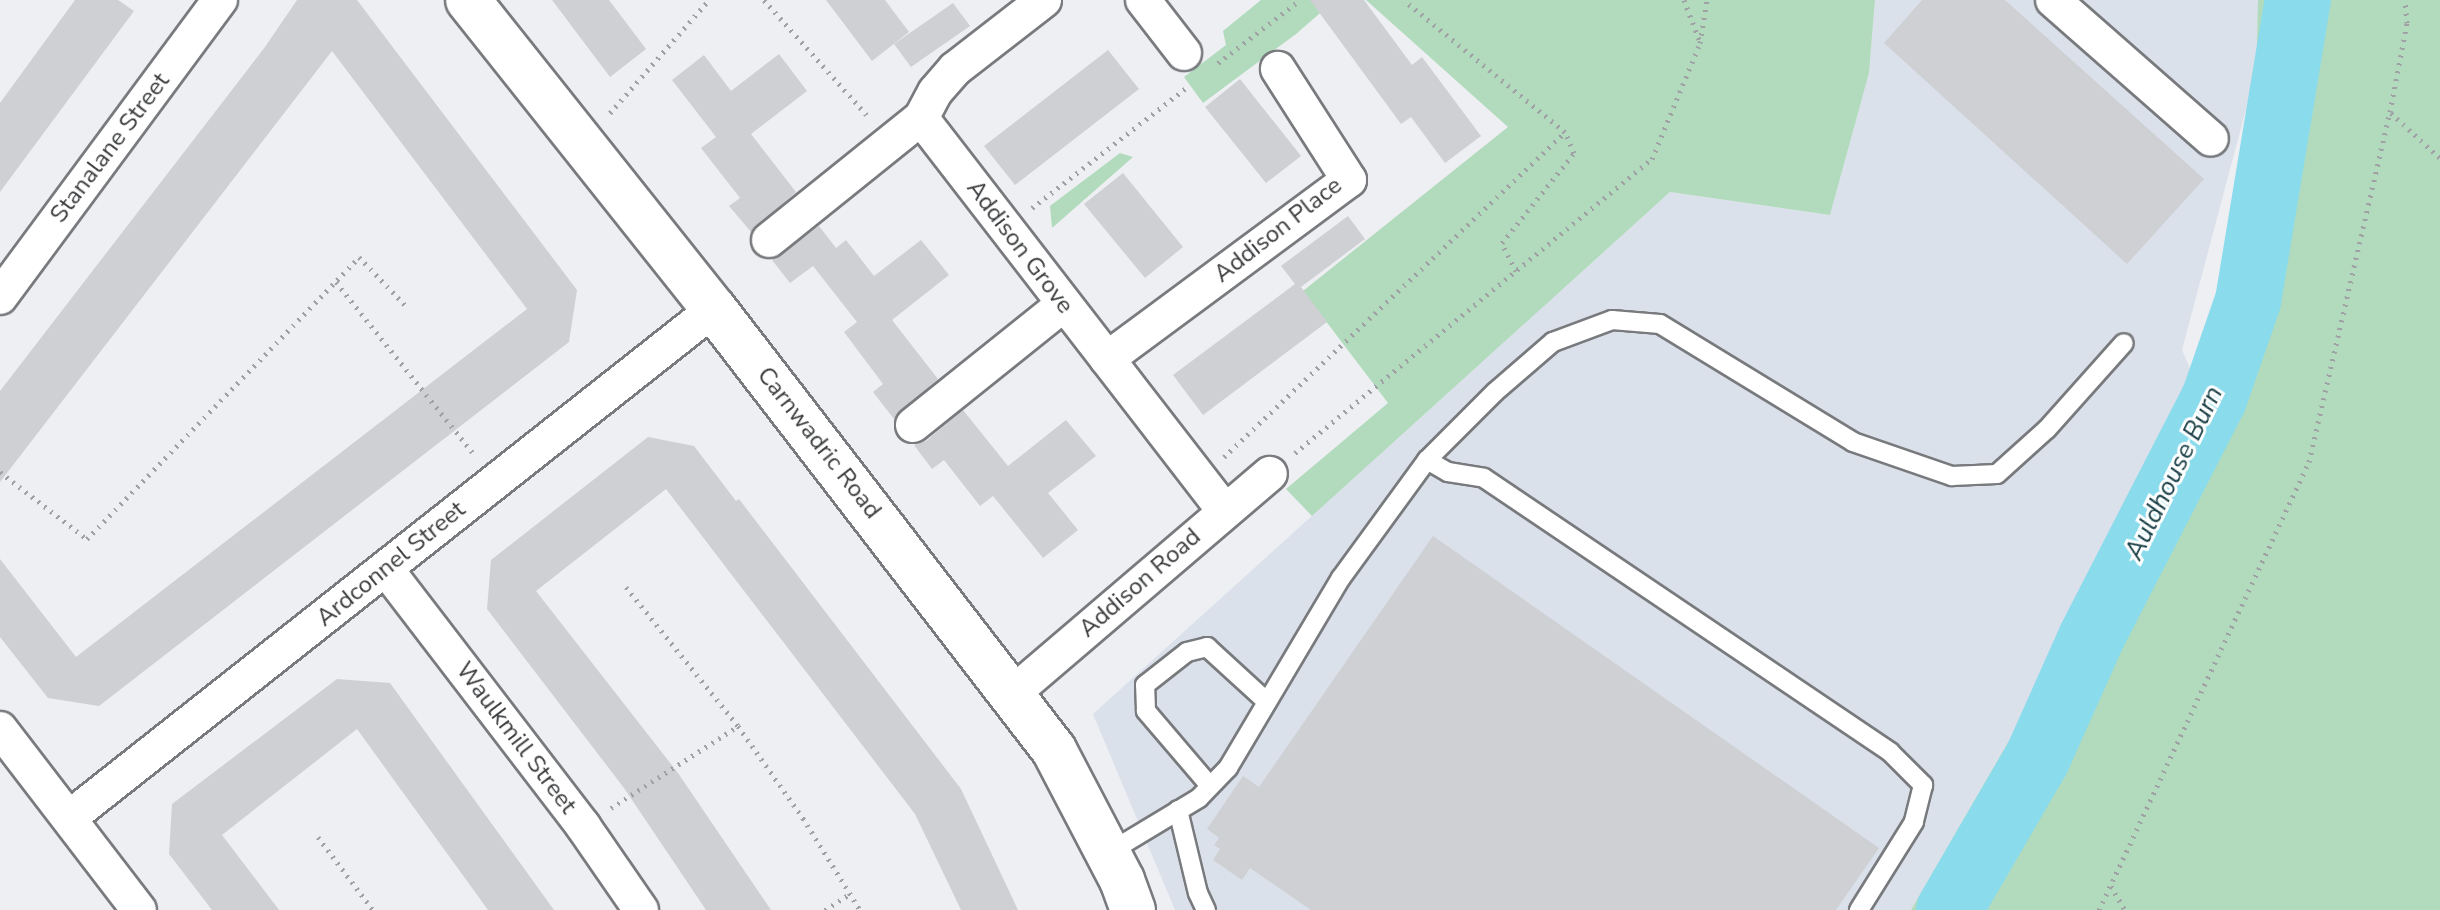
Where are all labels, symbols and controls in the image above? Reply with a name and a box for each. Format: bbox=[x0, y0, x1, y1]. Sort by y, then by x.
street label: Stanalane Street bbox=[44, 67, 176, 229]
street label: Addison Place bbox=[1208, 171, 1348, 289]
street label: Addison Grove bbox=[960, 175, 1080, 319]
street label: Carnwadric Road bbox=[751, 361, 887, 525]
water label: Auldhouse Burn bbox=[2118, 381, 2230, 565]
street label: Ardconnel Street bbox=[311, 495, 471, 633]
street label: Addison Road bbox=[1073, 522, 1207, 644]
street label: Waulkmill Street bbox=[450, 657, 582, 819]

